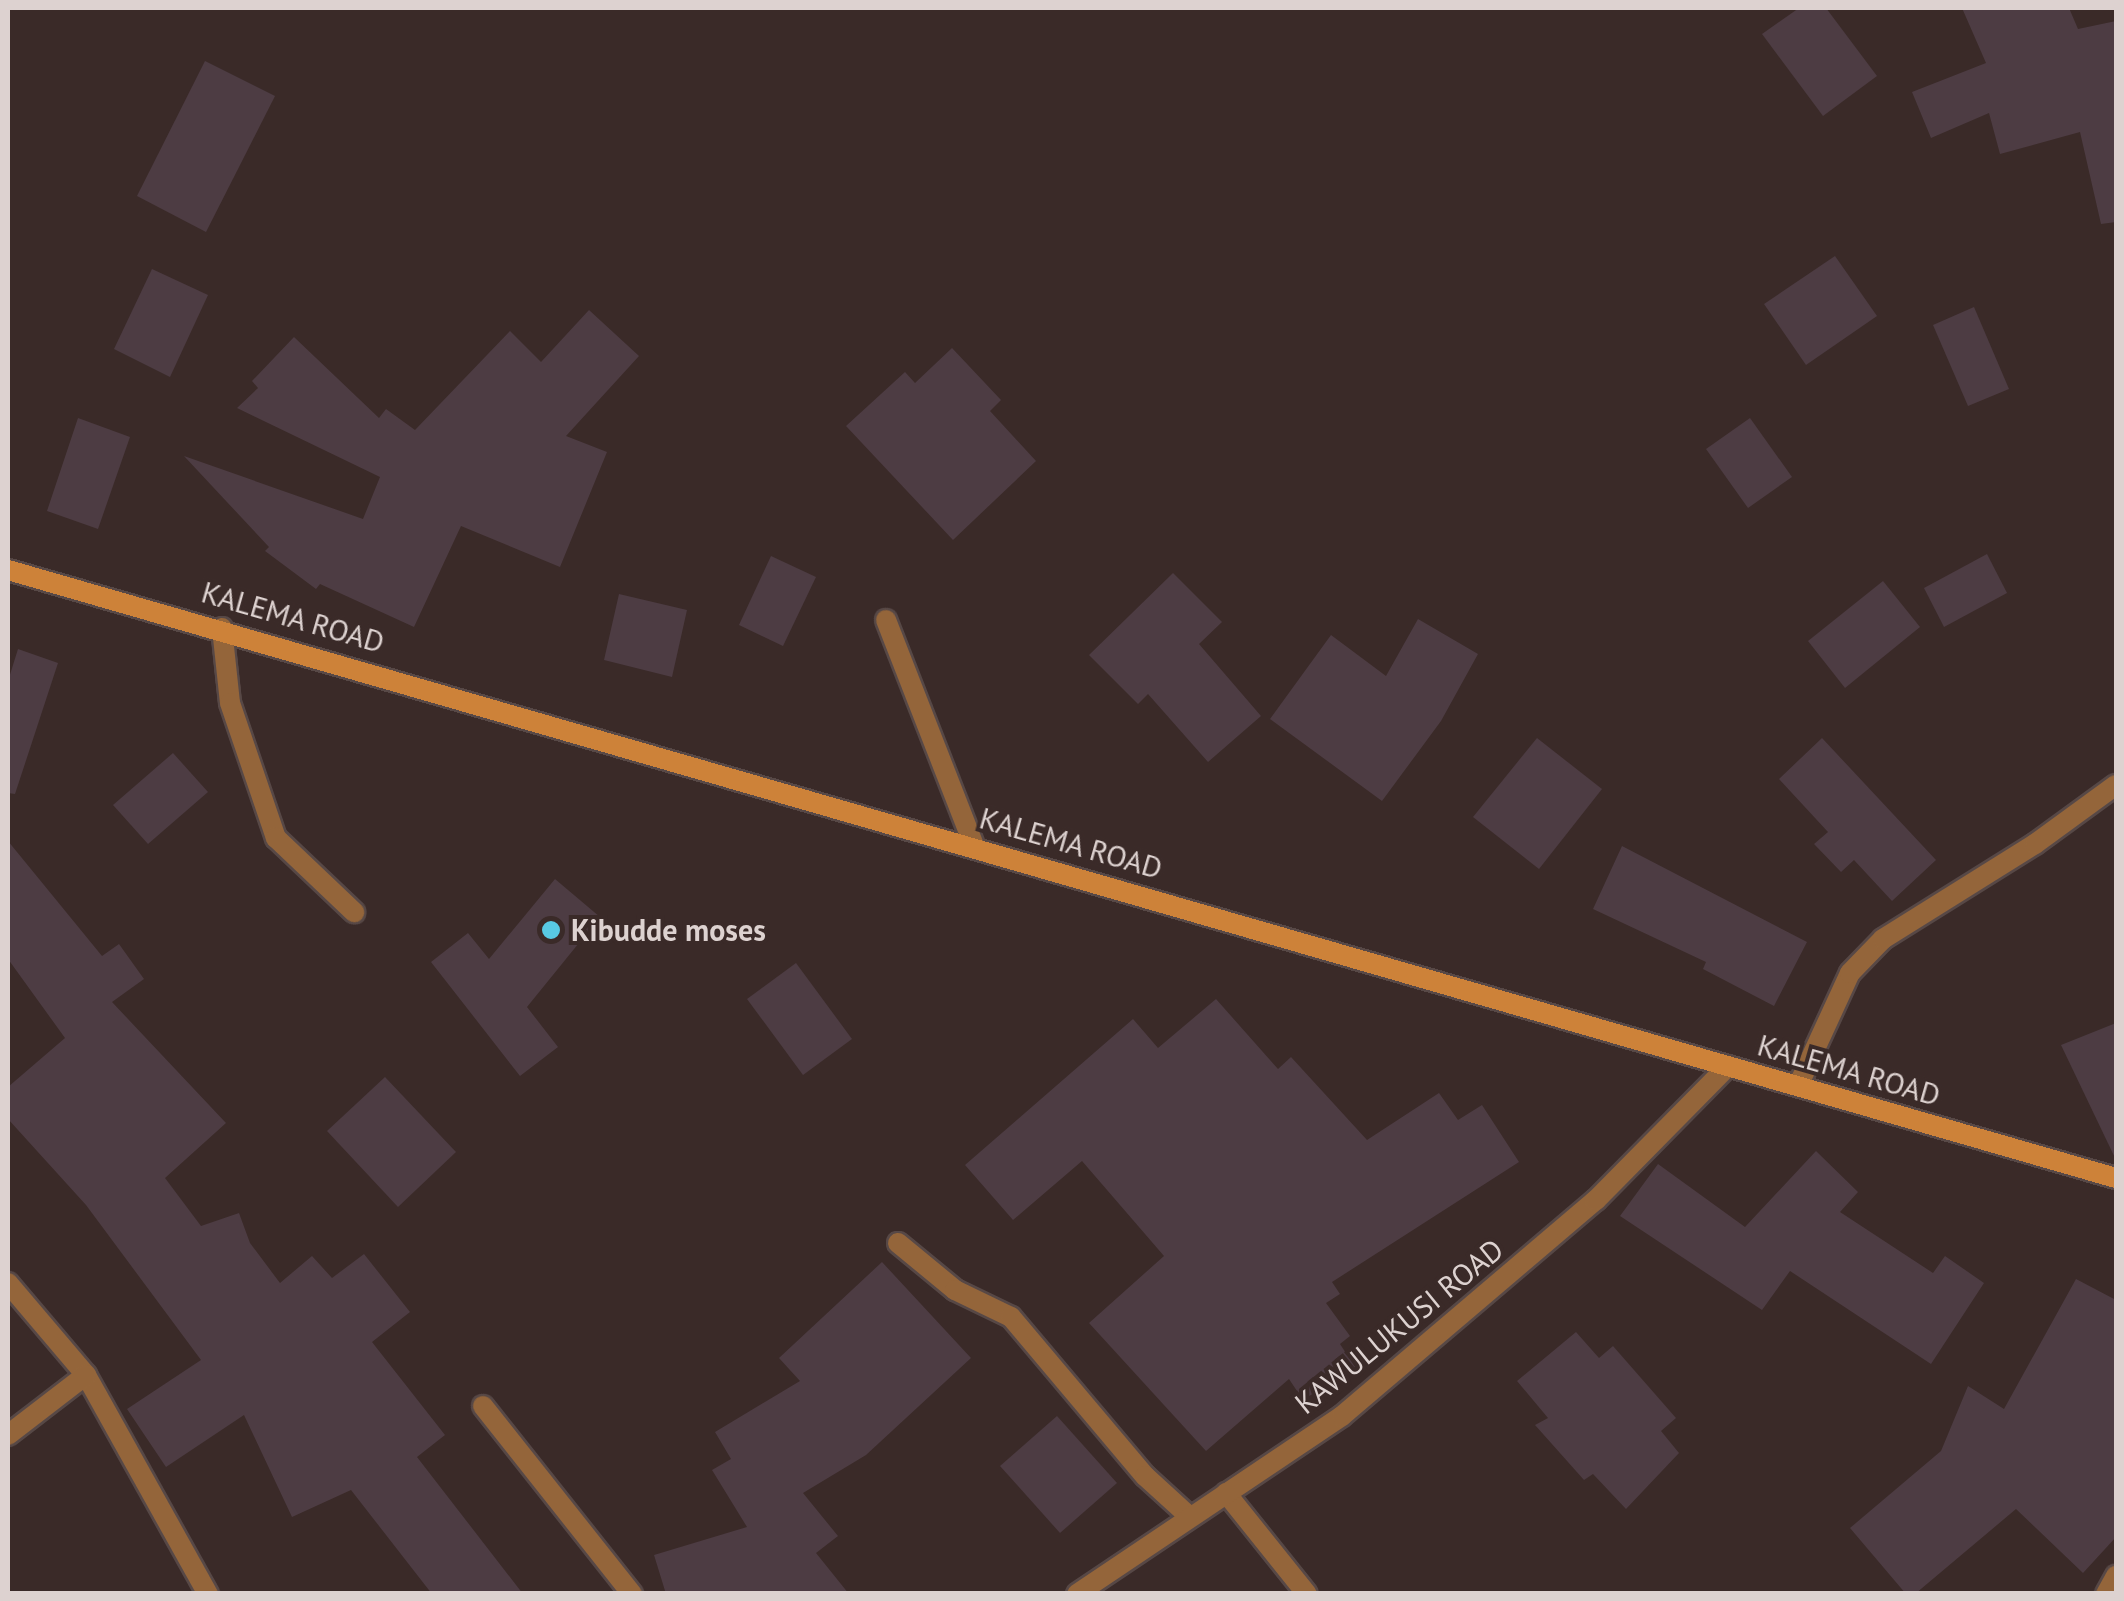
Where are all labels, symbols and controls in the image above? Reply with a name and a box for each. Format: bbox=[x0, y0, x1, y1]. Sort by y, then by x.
street label: KALEMA ROAD bbox=[197, 574, 389, 660]
street label: KALEMA ROAD bbox=[975, 800, 1167, 886]
place label: Kibudde moses bbox=[571, 912, 766, 948]
marker: Kibudde moses bbox=[540, 919, 562, 941]
street label: KALEMA ROAD bbox=[1753, 1027, 1945, 1113]
street label: KAWULUKUSI ROAD bbox=[1288, 1231, 1510, 1421]

